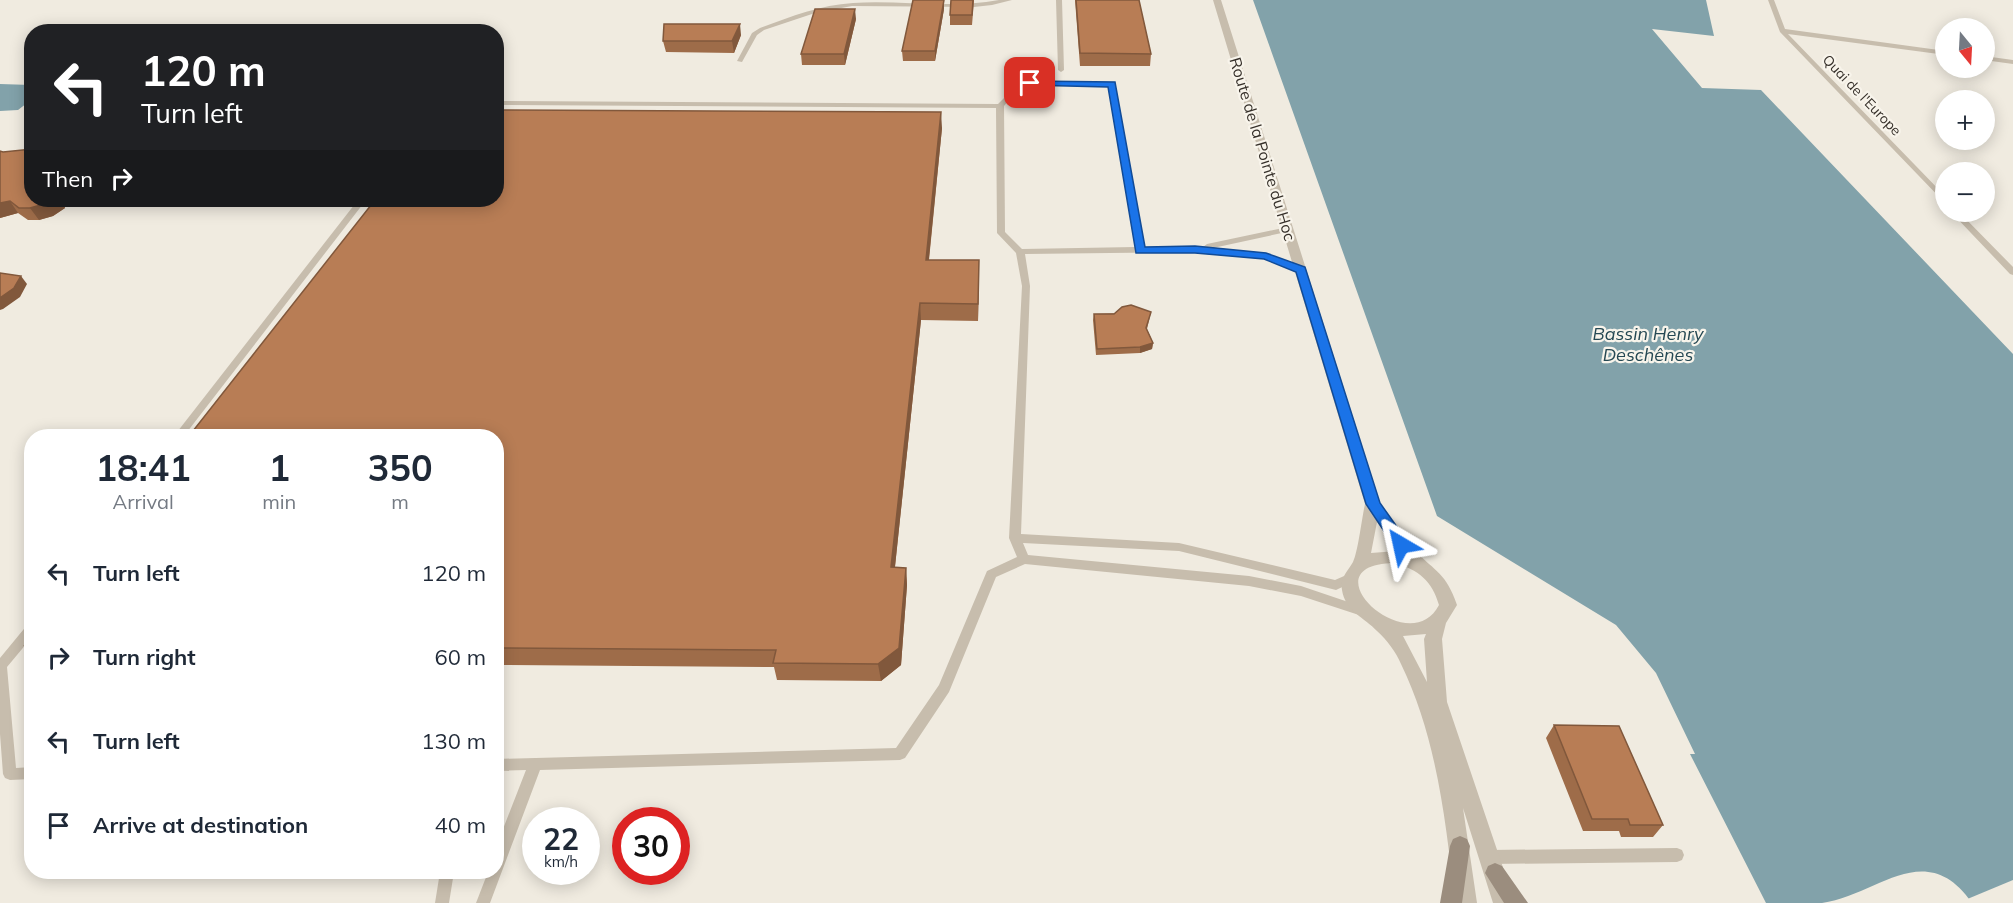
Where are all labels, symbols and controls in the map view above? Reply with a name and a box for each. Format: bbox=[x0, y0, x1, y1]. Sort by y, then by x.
north arrow bbox=[1935, 18, 1995, 78]
map controls bbox=[1935, 18, 1995, 222]
text: 120 m bbox=[141, 44, 266, 97]
icon: left bbox=[42, 48, 120, 126]
street label: Quai de l'Europe bbox=[1819, 51, 1905, 139]
street label: Route de la Pointe du Hoc bbox=[1226, 55, 1300, 243]
pin bbox=[1004, 57, 1055, 108]
icon: arrive bbox=[1013, 66, 1046, 99]
button: + bbox=[1935, 90, 1995, 150]
text: Turn left bbox=[141, 96, 243, 130]
icon: right bbox=[105, 162, 138, 195]
button: − bbox=[1935, 162, 1995, 222]
text: Then bbox=[42, 165, 93, 193]
water label: Bassin Henry Deschênes bbox=[1592, 322, 1705, 366]
text: 18:41 bbox=[95, 445, 191, 490]
text: 1 bbox=[268, 445, 290, 490]
text: 350 bbox=[368, 445, 433, 490]
text: Arrival bbox=[113, 489, 174, 514]
text: min bbox=[262, 489, 296, 514]
text: m bbox=[391, 489, 409, 514]
position arrow bbox=[1369, 513, 1433, 577]
icon: left bbox=[42, 557, 75, 590]
text: Turn left bbox=[93, 559, 180, 587]
text: 120 m bbox=[421, 559, 486, 587]
icon: right bbox=[42, 641, 75, 674]
text: Turn right bbox=[93, 643, 196, 671]
text: 60 m bbox=[435, 643, 486, 671]
icon: left bbox=[42, 725, 75, 758]
text: Turn left bbox=[93, 727, 180, 755]
text: 130 m bbox=[421, 727, 486, 755]
speed limit sign: 30 bbox=[612, 807, 690, 885]
icon: arrive bbox=[42, 809, 75, 842]
text: Arrive at destination bbox=[93, 811, 308, 839]
text: 40 m bbox=[435, 811, 486, 839]
text: 22 bbox=[543, 820, 579, 858]
text: km/h bbox=[544, 852, 578, 871]

